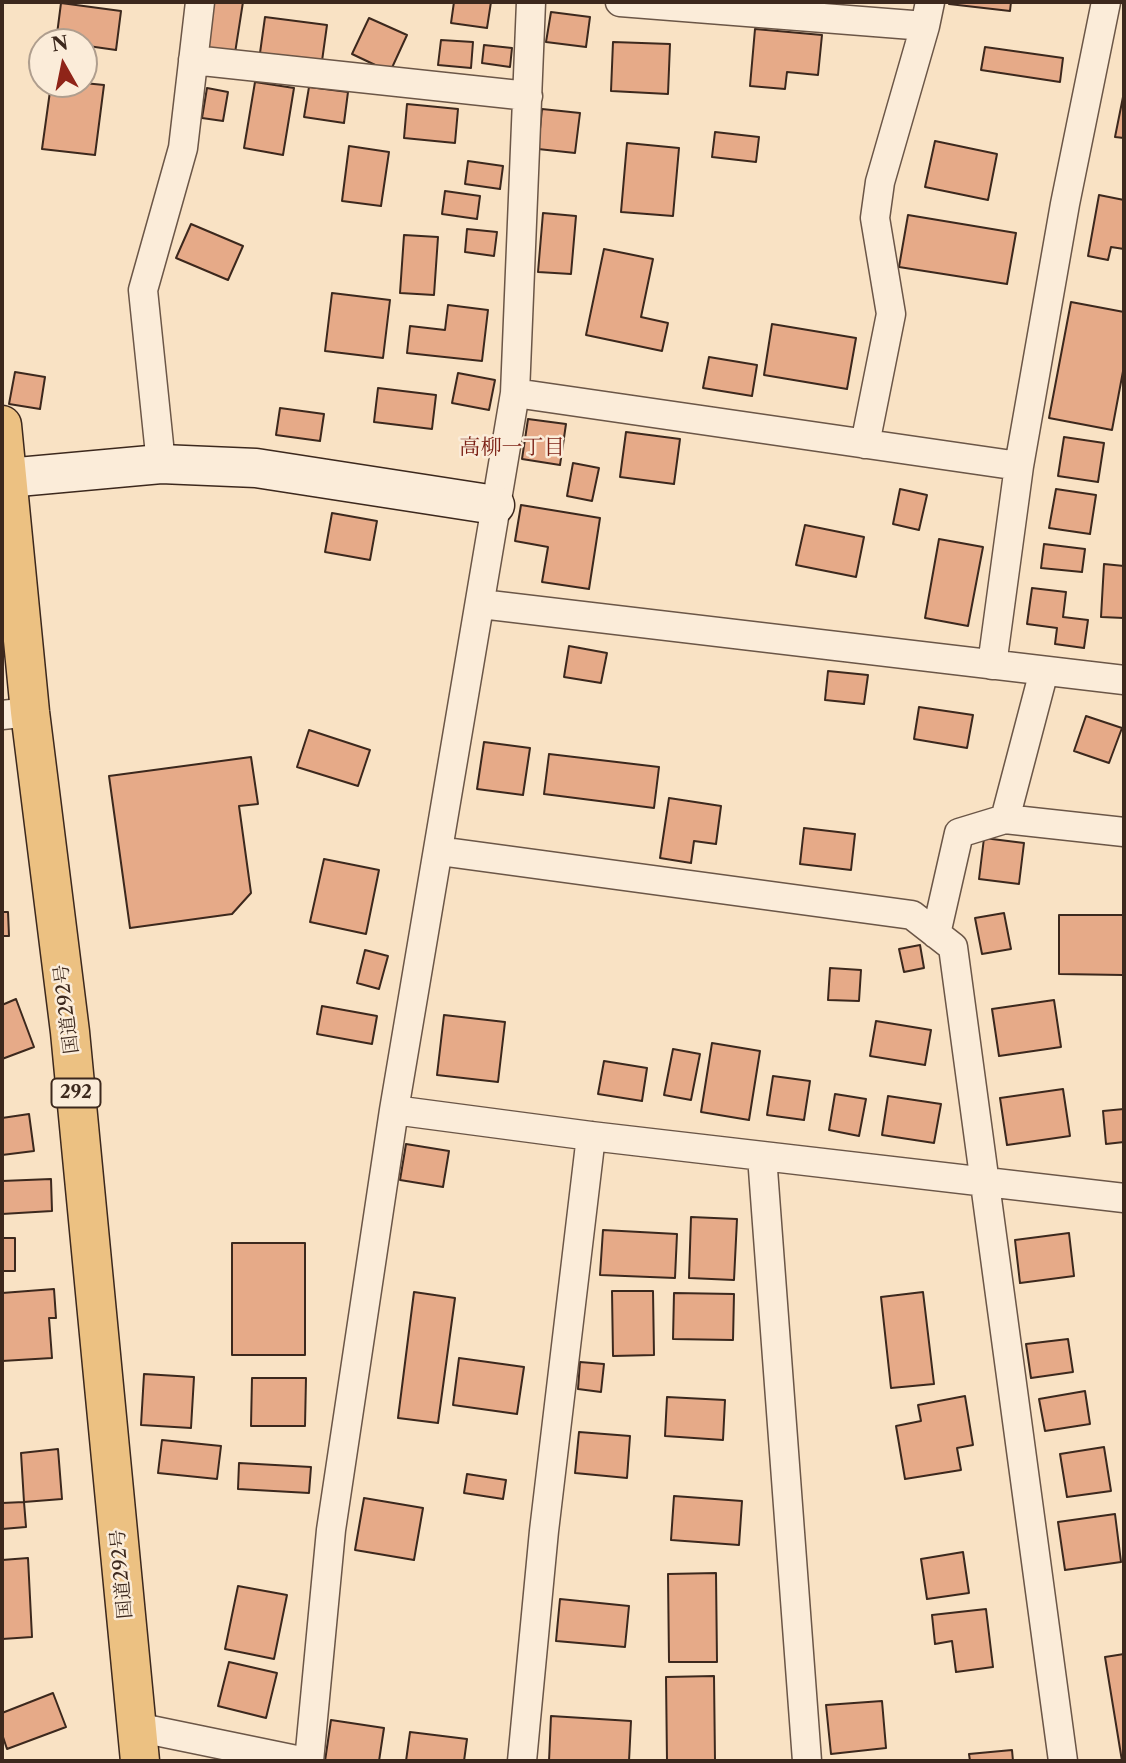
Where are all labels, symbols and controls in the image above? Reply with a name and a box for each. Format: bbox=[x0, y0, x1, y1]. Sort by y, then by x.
north arrow bbox=[28, 28, 98, 98]
text: N bbox=[50, 31, 70, 56]
district label: 高柳一丁目 bbox=[460, 435, 564, 461]
street label: 国道292号 bbox=[50, 963, 84, 1055]
road number: 292 bbox=[52, 1078, 100, 1108]
street label: 国道292号 bbox=[107, 1528, 137, 1620]

